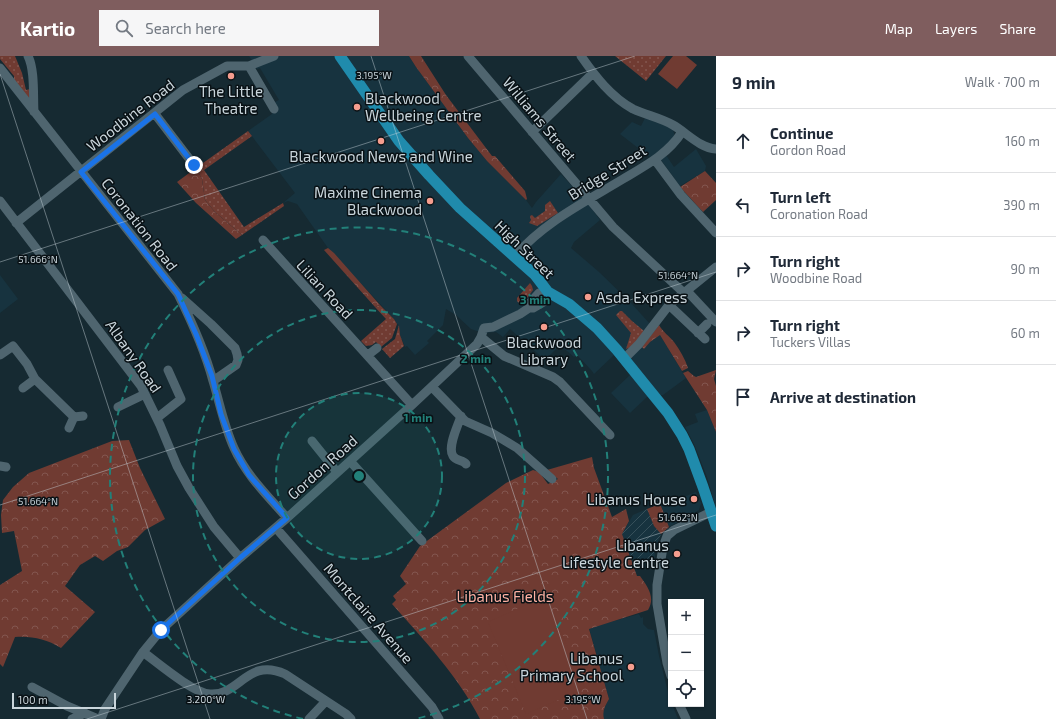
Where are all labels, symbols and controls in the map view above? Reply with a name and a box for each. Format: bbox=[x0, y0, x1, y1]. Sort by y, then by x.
search box bbox=[99, 10, 379, 46]
text: Kartio bbox=[20, 17, 75, 40]
icon: search bbox=[113, 17, 135, 39]
text: Search here bbox=[145, 19, 226, 37]
text: Map bbox=[885, 20, 913, 37]
text: Layers bbox=[935, 20, 977, 37]
text: Share bbox=[999, 20, 1036, 37]
text: 3.195°W bbox=[356, 69, 392, 81]
marker: The Little Theatre bbox=[226, 71, 236, 81]
text: 9 min bbox=[732, 72, 776, 92]
street label: Williams Street bbox=[499, 73, 581, 165]
text: Walk · 700 m bbox=[965, 74, 1040, 90]
street label: Woodbine Road bbox=[82, 75, 178, 155]
place label: The Little Theatre bbox=[199, 82, 263, 117]
place label: Blackwood Wellbeing Centre bbox=[365, 89, 482, 124]
marker: Blackwood Wellbeing Centre bbox=[352, 102, 362, 112]
text: Continue bbox=[770, 124, 833, 142]
icon: ahead bbox=[732, 130, 754, 152]
text: 160 m bbox=[1005, 133, 1040, 149]
marker: Blackwood News and Wine bbox=[376, 136, 386, 146]
street label: Bridge Street bbox=[564, 141, 650, 203]
text: Gordon Road bbox=[770, 142, 846, 158]
place label: Blackwood News and Wine bbox=[289, 147, 473, 165]
route end bbox=[185, 156, 203, 174]
street label: Coronation Road bbox=[98, 174, 182, 274]
place label: Maxime Cinema Blackwood bbox=[314, 183, 422, 218]
text: Turn left bbox=[770, 188, 831, 206]
icon: left bbox=[732, 194, 754, 216]
marker: Maxime Cinema Blackwood bbox=[425, 196, 435, 206]
text: 390 m bbox=[1003, 197, 1040, 213]
text: Coronation Road bbox=[770, 206, 868, 222]
street label: High Street bbox=[491, 216, 559, 282]
text: Turn right bbox=[770, 252, 840, 270]
text: 51.666°N bbox=[18, 253, 58, 265]
street label: Lilian Road bbox=[293, 256, 357, 322]
icon: right bbox=[732, 258, 754, 280]
text: 90 m bbox=[1010, 261, 1040, 277]
text: 51.664°N bbox=[658, 269, 698, 281]
text: Woodbine Road bbox=[770, 270, 862, 286]
place label: Asda Express bbox=[596, 288, 687, 306]
text: 3 min bbox=[520, 292, 550, 306]
marker: Asda Express bbox=[583, 292, 593, 302]
street label: Albany Road bbox=[102, 316, 166, 396]
text: Turn right bbox=[770, 316, 840, 334]
marker: Blackwood Library bbox=[539, 322, 549, 332]
icon: right bbox=[732, 322, 754, 344]
text: 60 m bbox=[1010, 325, 1040, 341]
place label: Blackwood Library bbox=[507, 333, 581, 368]
text: Tuckers Villas bbox=[770, 334, 851, 350]
text: 2 min bbox=[461, 351, 491, 365]
icon: arrive bbox=[732, 386, 754, 408]
text: Arrive at destination bbox=[770, 388, 916, 406]
text: 1 min bbox=[404, 410, 432, 424]
street label: Gordon Road bbox=[283, 431, 361, 503]
centre of rings bbox=[352, 469, 366, 483]
place label: Libanus House bbox=[587, 490, 686, 508]
marker: Libanus House bbox=[689, 494, 699, 504]
text: 51.664°N bbox=[18, 495, 58, 507]
text: 51.662°N bbox=[658, 511, 698, 523]
place label: Libanus Lifestyle Centre bbox=[562, 536, 669, 571]
marker: Libanus Lifestyle Centre bbox=[672, 549, 682, 559]
street label: Montclaire Avenue bbox=[321, 559, 417, 667]
park label: Libanus Fields bbox=[457, 587, 553, 605]
map controls bbox=[668, 599, 704, 707]
button: + bbox=[668, 599, 704, 635]
route start bbox=[152, 621, 170, 639]
button: − bbox=[668, 635, 704, 671]
place label: Libanus Primary School bbox=[520, 649, 624, 684]
marker: Libanus Primary School bbox=[626, 662, 636, 672]
button: locate bbox=[668, 671, 704, 707]
scale bar bbox=[12, 691, 116, 710]
text: 100 m bbox=[18, 693, 48, 706]
text: 3.200°W bbox=[187, 693, 226, 705]
text: 3.195°W bbox=[565, 693, 601, 705]

